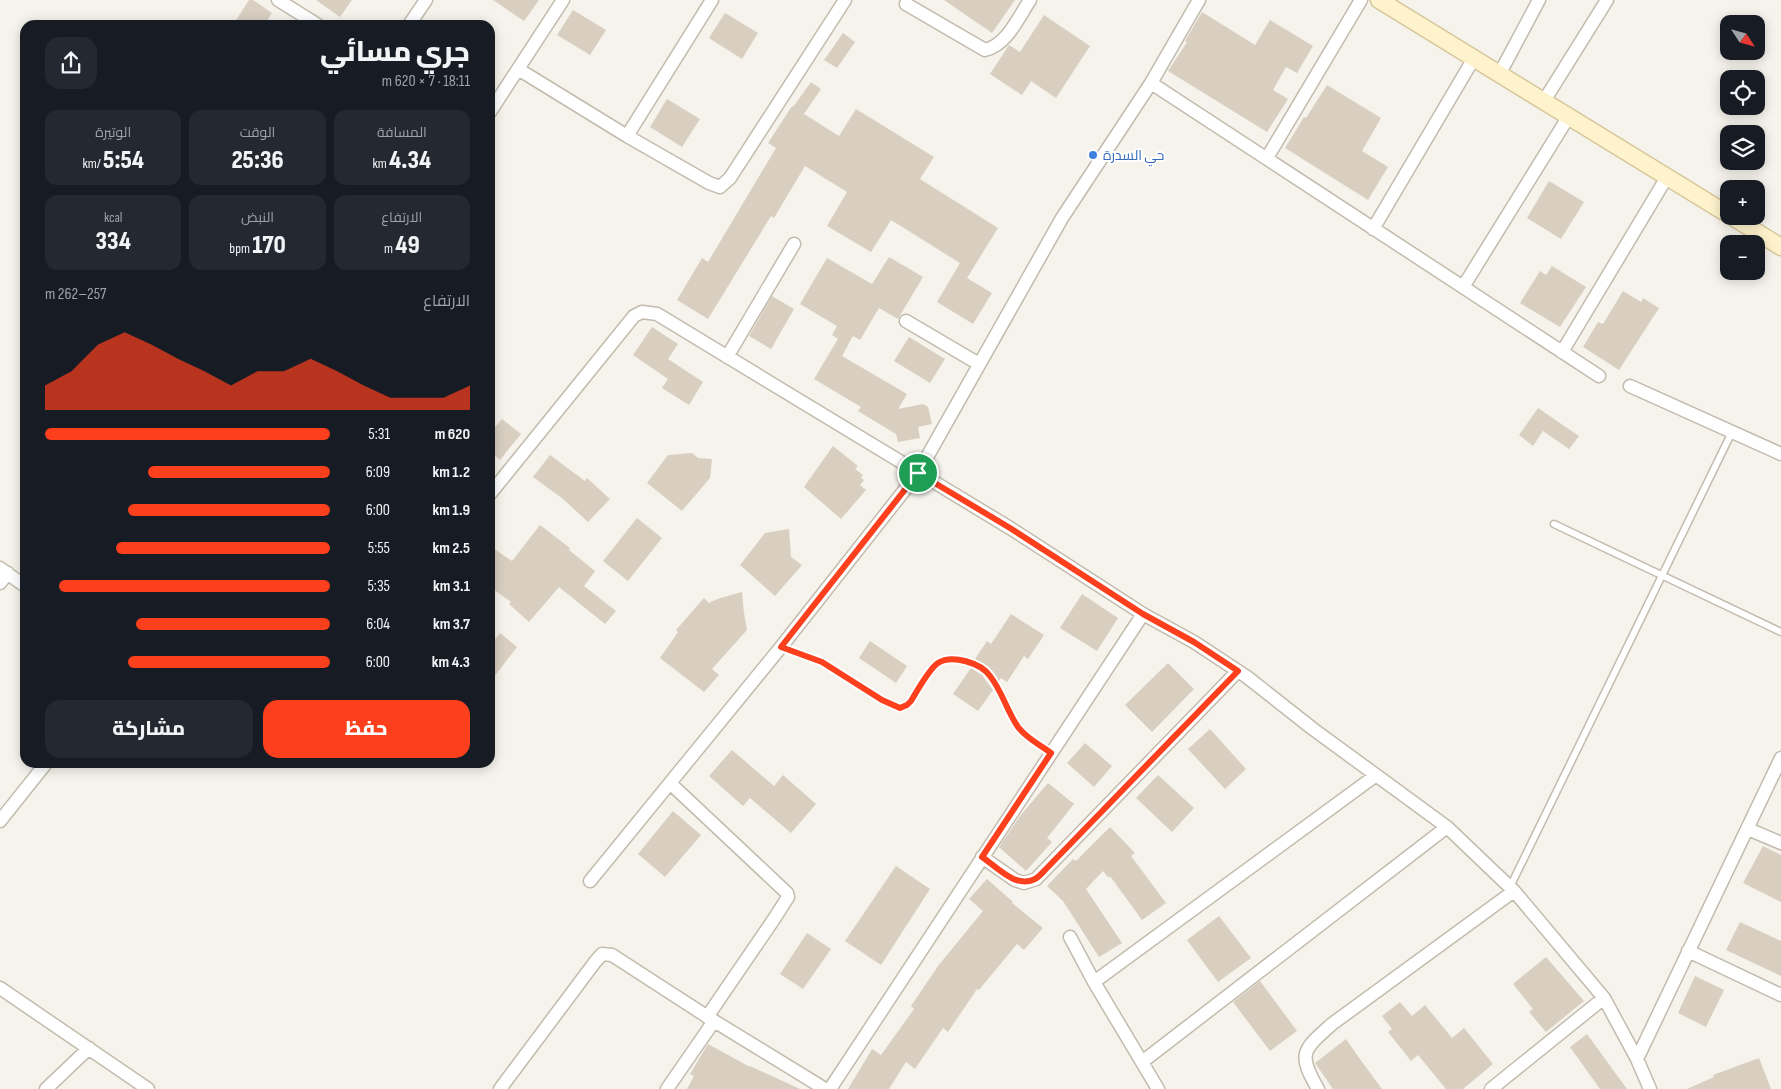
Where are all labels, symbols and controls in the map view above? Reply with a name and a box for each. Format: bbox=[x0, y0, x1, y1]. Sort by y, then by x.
north arrow bbox=[1720, 15, 1765, 60]
map controls bbox=[1720, 15, 1765, 280]
text: جري مسائي bbox=[320, 36, 470, 69]
button: share bbox=[45, 37, 97, 89]
button: locate bbox=[1720, 70, 1765, 115]
text: 18:11 · 7 × 620 m bbox=[382, 72, 470, 91]
text: الوتيرة bbox=[95, 124, 131, 141]
text: الوقت bbox=[240, 124, 275, 141]
text: المسافة bbox=[377, 124, 427, 141]
button: layers bbox=[1720, 125, 1765, 170]
text: 5:54 bbox=[103, 145, 144, 176]
text: 25:36 bbox=[231, 145, 284, 176]
text: 4.34 bbox=[389, 145, 431, 176]
place label: حي السدرة bbox=[1103, 147, 1164, 167]
marker: حي السدرة bbox=[1087, 149, 1099, 161]
text: /km bbox=[82, 155, 103, 172]
text: km bbox=[373, 155, 389, 172]
button: + bbox=[1720, 180, 1765, 225]
text: kcal bbox=[104, 209, 122, 226]
text: النبض bbox=[241, 209, 274, 226]
text: الارتفاع bbox=[381, 209, 422, 226]
text: 334 bbox=[96, 226, 131, 257]
text: 170 bbox=[252, 230, 286, 261]
text: 49 bbox=[395, 230, 420, 261]
button: − bbox=[1720, 235, 1765, 280]
text: bpm bbox=[229, 240, 252, 257]
text: m bbox=[384, 240, 395, 257]
text: 257–262 m bbox=[45, 285, 106, 304]
text: الارتفاع bbox=[423, 292, 470, 311]
text: 5:31 bbox=[368, 425, 390, 444]
text: 620 m bbox=[435, 425, 470, 444]
pin bbox=[897, 452, 939, 494]
icon: arrive bbox=[904, 459, 932, 487]
text: 6:09 bbox=[366, 463, 390, 482]
text: 1.2 km bbox=[432, 463, 470, 482]
text: 6:00 bbox=[366, 501, 390, 520]
text: 1.9 km bbox=[432, 501, 470, 520]
text: 5:55 bbox=[368, 539, 390, 558]
text: 2.5 km bbox=[432, 539, 470, 558]
text: 5:35 bbox=[367, 577, 390, 596]
text: 3.1 km bbox=[433, 577, 470, 596]
text: 6:04 bbox=[366, 615, 390, 634]
text: 3.7 km bbox=[433, 615, 470, 634]
text: 6:00 bbox=[366, 653, 390, 672]
text: 4.3 km bbox=[432, 653, 470, 672]
button: مشاركة bbox=[45, 700, 253, 758]
button: حفظ bbox=[263, 700, 470, 758]

